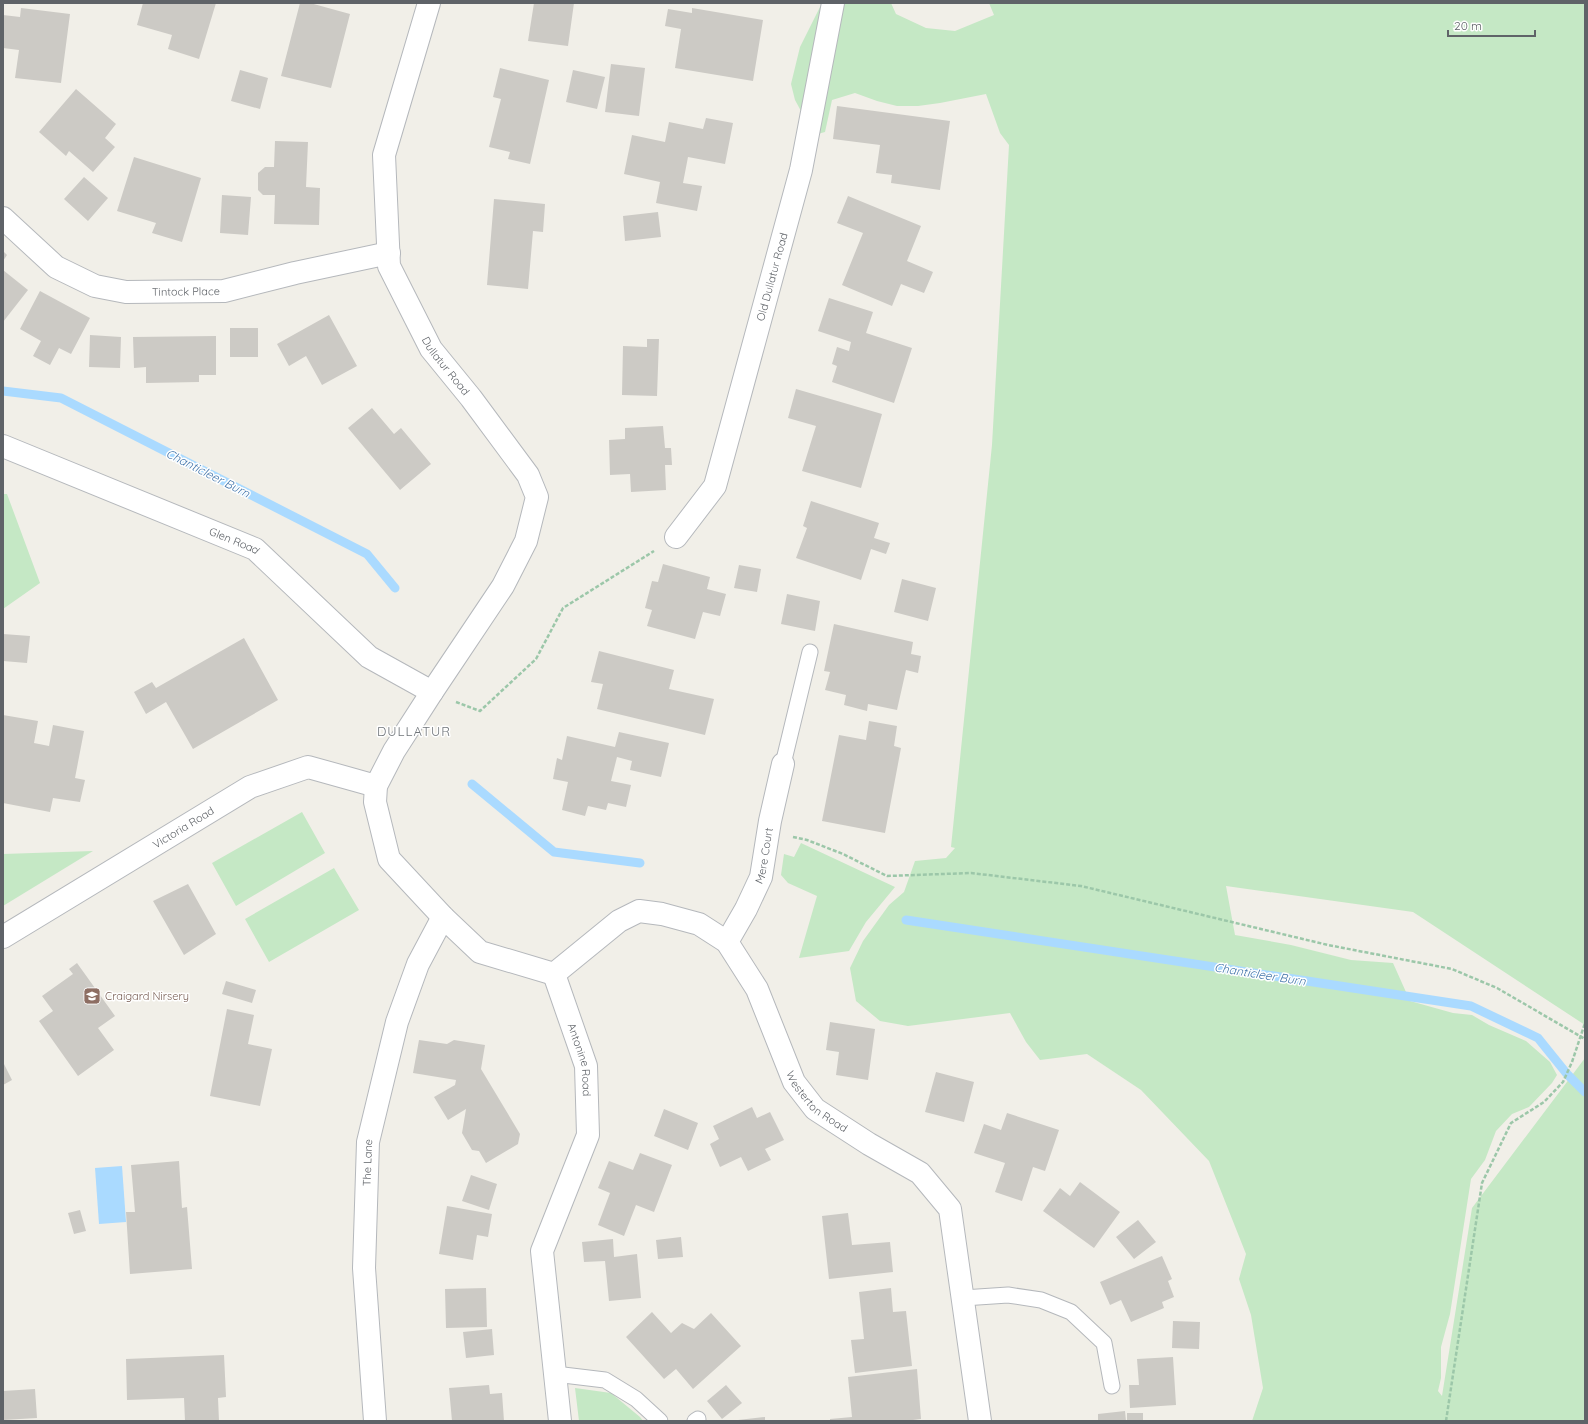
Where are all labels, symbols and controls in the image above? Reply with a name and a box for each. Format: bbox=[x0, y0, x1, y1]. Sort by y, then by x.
scale bar bbox=[1448, 12, 1535, 38]
text: 20 m bbox=[1454, 18, 1482, 33]
street label: Old Dullatur Road bbox=[753, 231, 791, 323]
street label: Tintock Place bbox=[152, 284, 220, 299]
street label: Dullatur Road bbox=[419, 334, 473, 398]
water label: Chanticleer Burn bbox=[164, 445, 253, 501]
street label: Glen Road bbox=[207, 524, 263, 557]
district label: DULLATUR bbox=[377, 723, 451, 739]
street label: Victoria Road bbox=[150, 803, 217, 851]
street label: Mere Court bbox=[752, 826, 776, 886]
water label: Chanticleer Burn bbox=[1213, 959, 1308, 989]
school or university icon: Craigard Nirsery bbox=[82, 986, 102, 1006]
place label: Craigard Nirsery bbox=[105, 989, 189, 1003]
street label: Antonine Road bbox=[565, 1021, 594, 1097]
street label: Westerton Road bbox=[783, 1069, 850, 1135]
street label: The Lane bbox=[360, 1137, 376, 1186]

